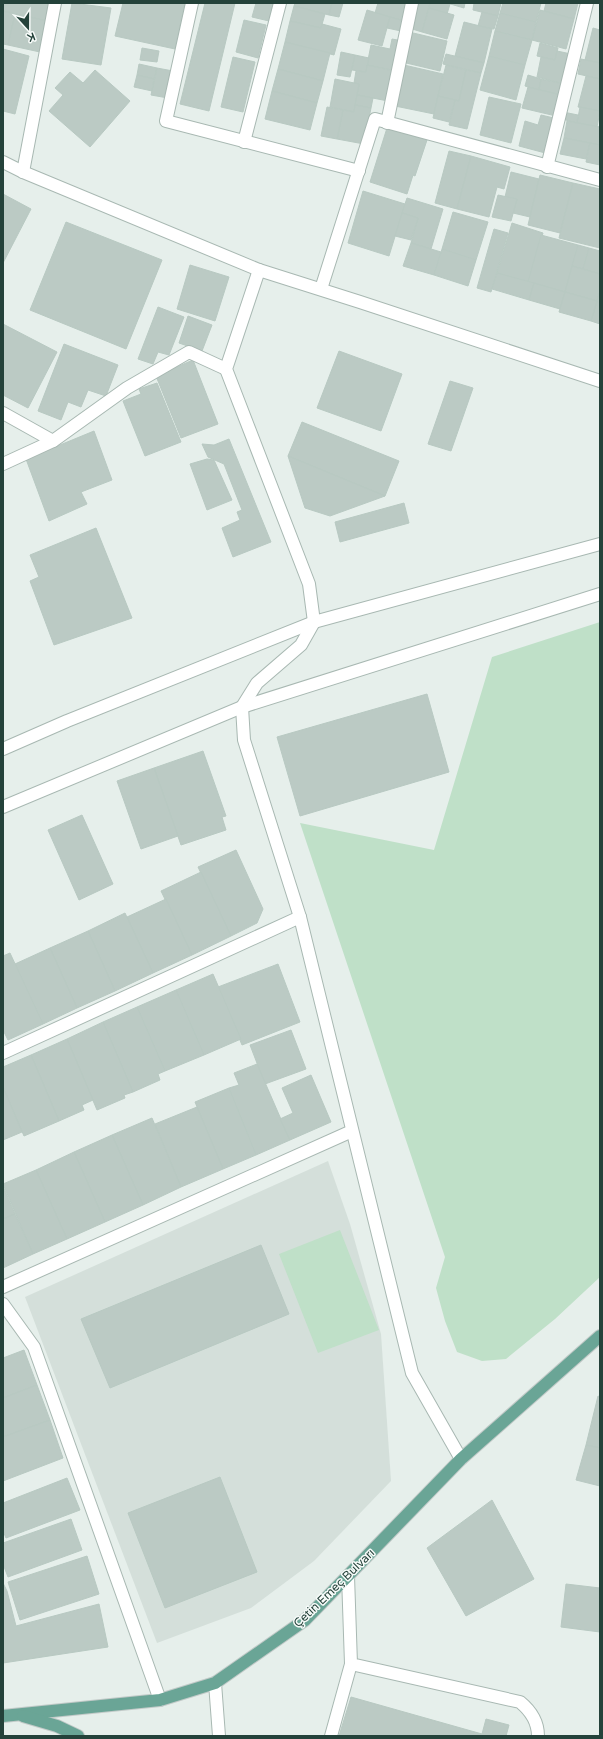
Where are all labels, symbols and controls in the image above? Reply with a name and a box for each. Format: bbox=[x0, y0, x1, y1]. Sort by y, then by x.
north arrow bbox=[8, 8, 48, 48]
text: K bbox=[25, 29, 37, 44]
street label: Çetin Emeç Bulvarı bbox=[291, 1546, 377, 1630]

